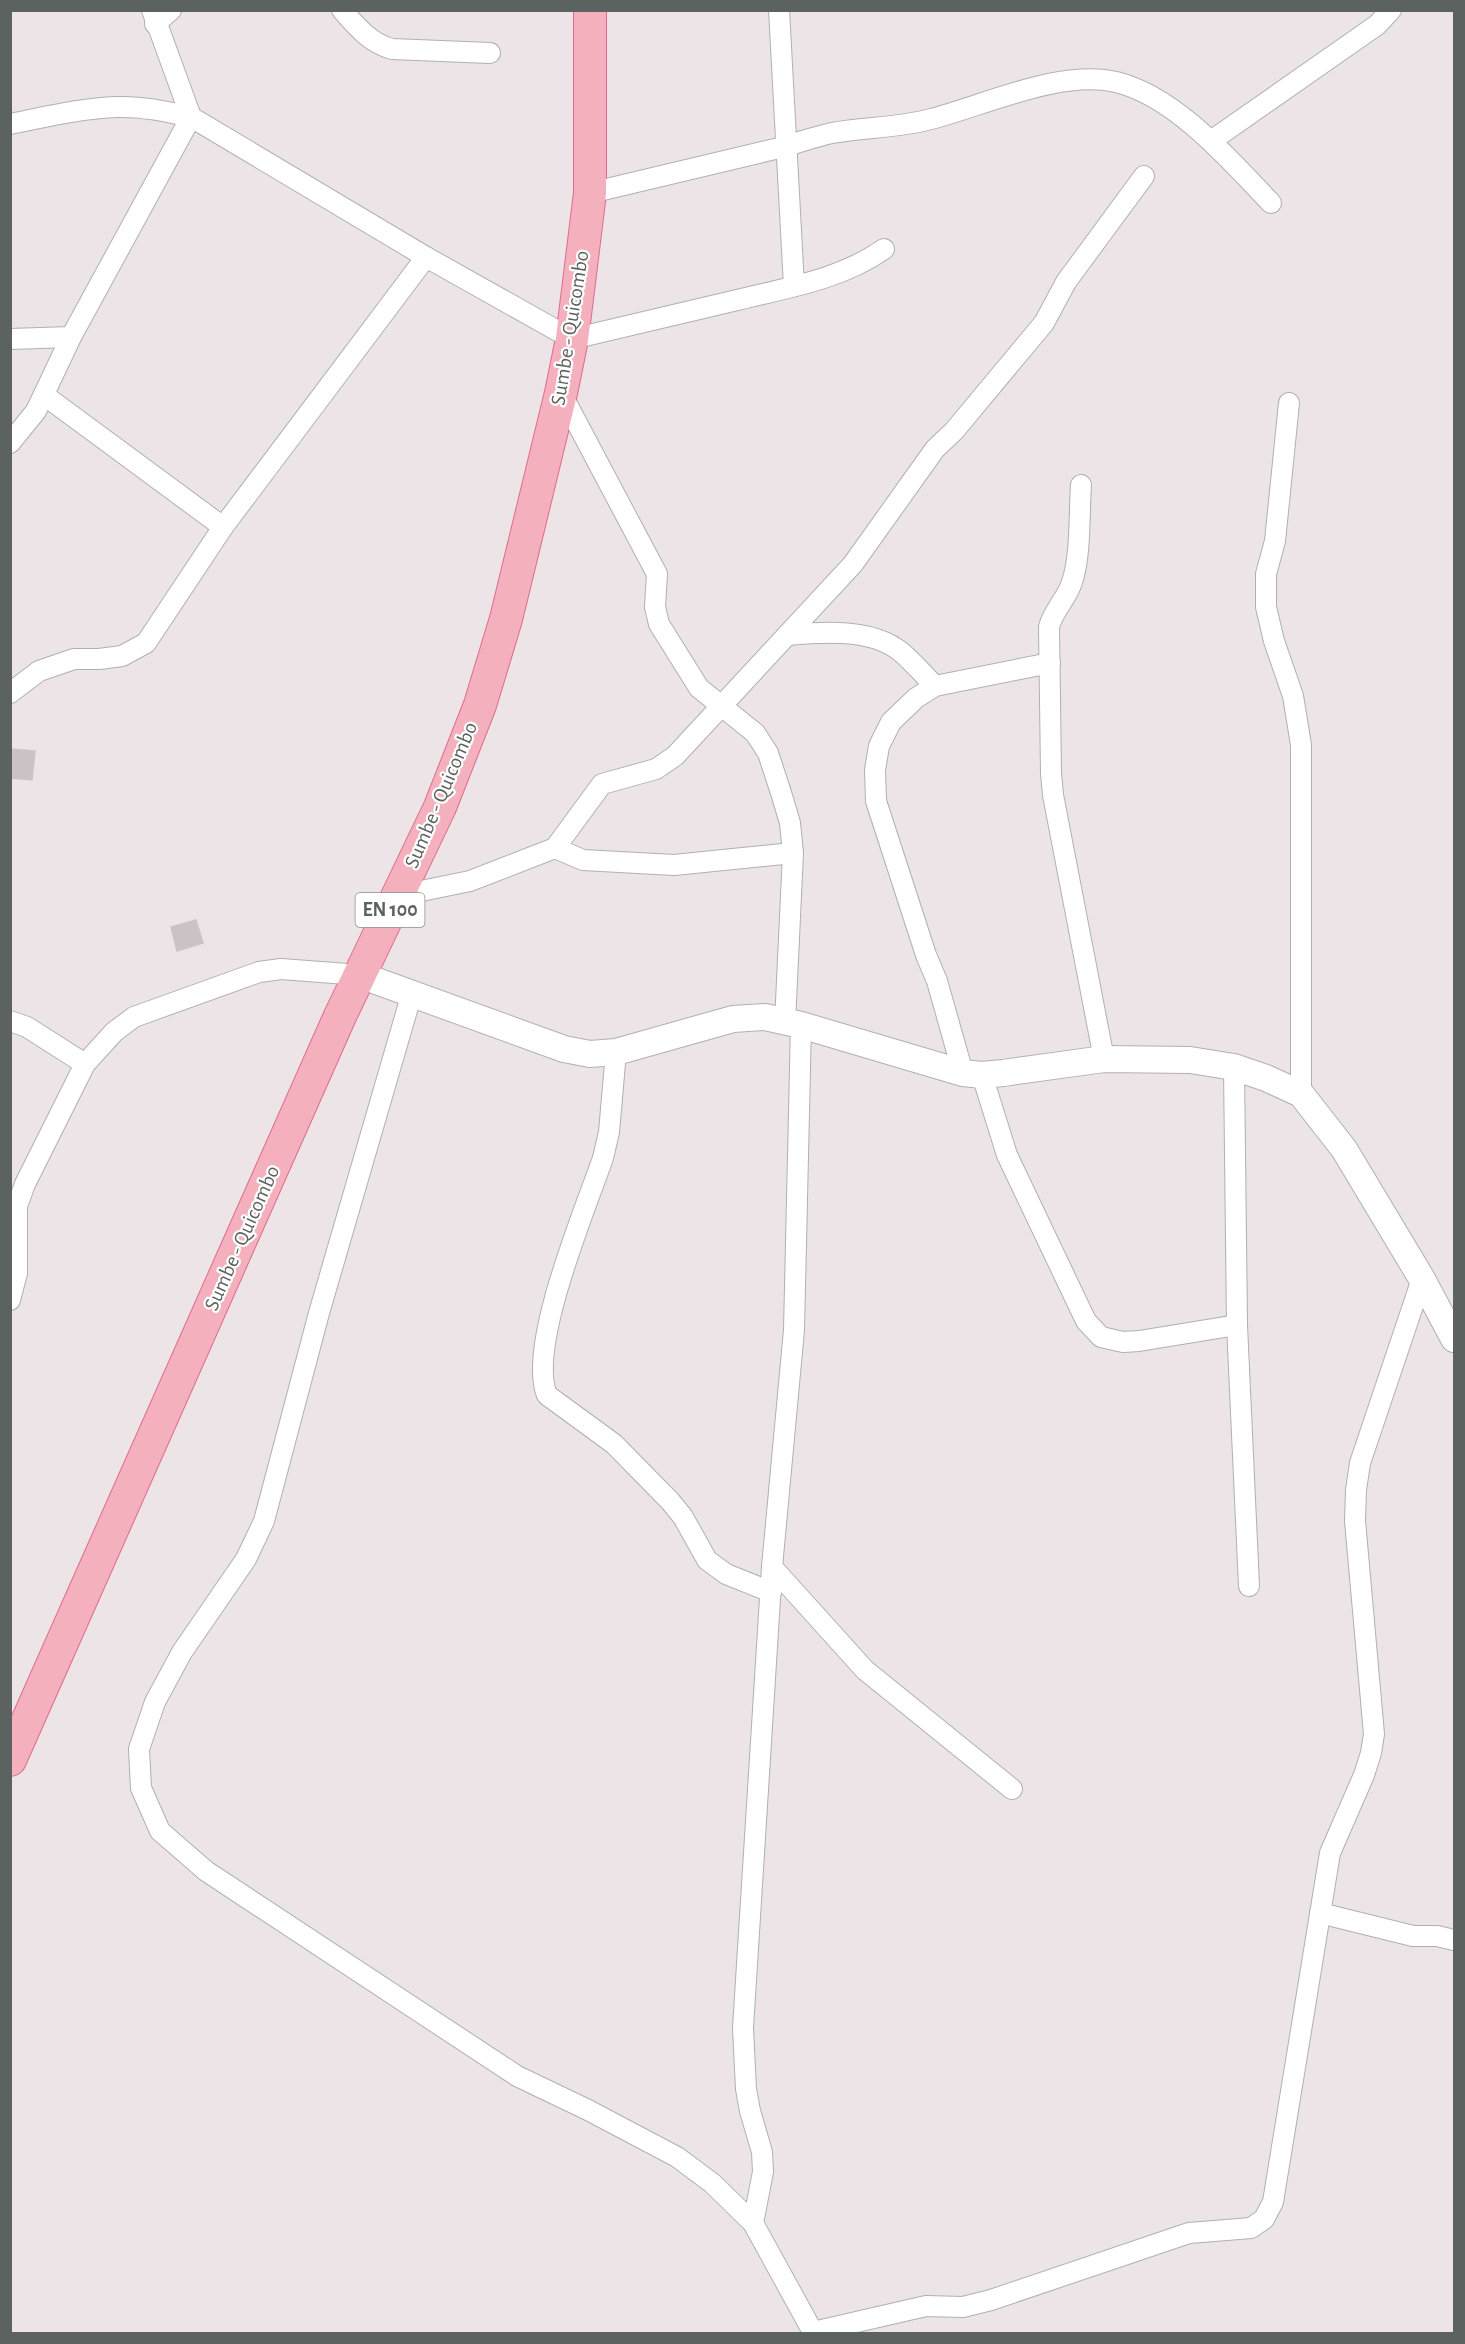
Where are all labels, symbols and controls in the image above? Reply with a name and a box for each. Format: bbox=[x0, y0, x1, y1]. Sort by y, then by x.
street label: Sumbe - Quicombo bbox=[547, 249, 593, 407]
street label: Sumbe - Quicombo bbox=[401, 719, 481, 871]
road number: EN 100 bbox=[356, 893, 424, 927]
street label: Sumbe - Quicombo bbox=[201, 1162, 283, 1314]

